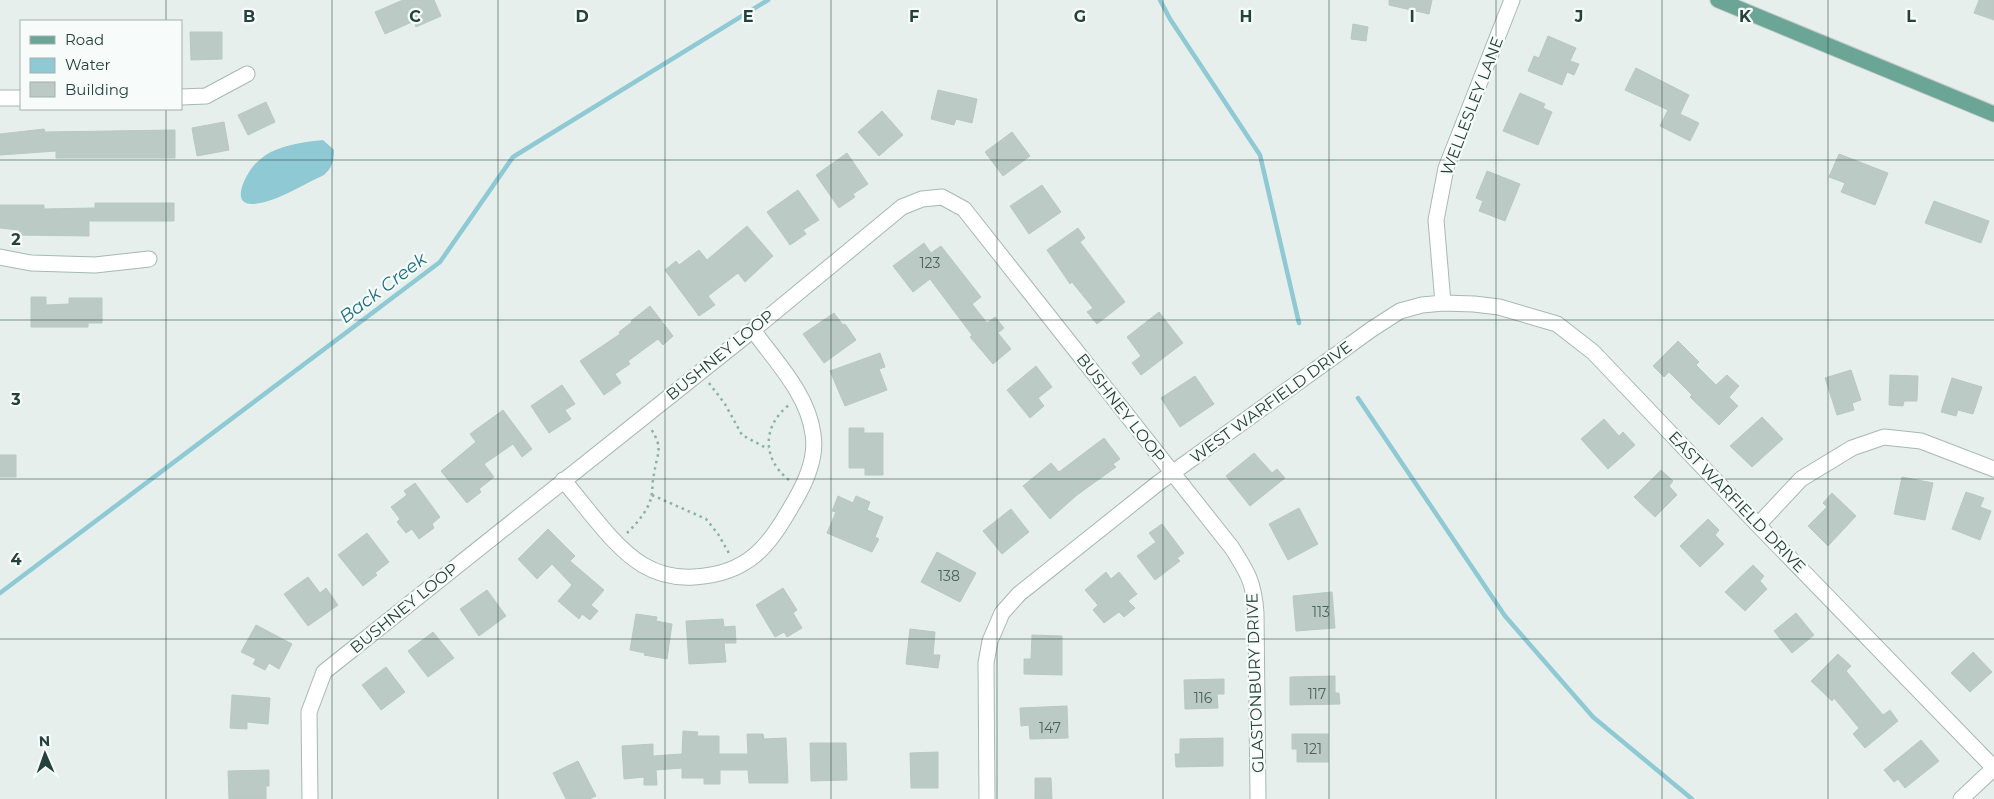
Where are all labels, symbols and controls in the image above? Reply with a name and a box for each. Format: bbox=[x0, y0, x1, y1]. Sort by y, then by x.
text: B bbox=[243, 7, 255, 26]
text: C bbox=[409, 7, 421, 26]
text: D bbox=[575, 7, 589, 26]
text: E bbox=[743, 7, 753, 26]
text: F bbox=[909, 7, 919, 26]
text: G bbox=[1074, 7, 1086, 26]
text: H bbox=[1240, 7, 1252, 26]
text: I bbox=[1409, 7, 1415, 26]
text: J bbox=[1574, 7, 1583, 26]
text: K bbox=[1739, 7, 1752, 26]
text: L bbox=[1906, 7, 1916, 26]
legend bbox=[20, 20, 182, 110]
text: Road bbox=[65, 30, 104, 49]
street label: WELLESLEY LANE bbox=[1437, 34, 1507, 178]
text: Water bbox=[65, 55, 111, 74]
text: Building bbox=[65, 80, 129, 99]
text: 2 bbox=[11, 230, 21, 249]
water label: Back Creek bbox=[335, 247, 432, 328]
house number: 123 bbox=[920, 254, 941, 272]
street label: BUSHNEY LOOP bbox=[662, 306, 778, 404]
street label: WEST WARFIELD DRIVE bbox=[1187, 337, 1355, 467]
street label: BUSHNEY LOOP bbox=[1073, 350, 1169, 466]
text: 3 bbox=[10, 390, 21, 409]
street label: EAST WARFIELD DRIVE bbox=[1665, 427, 1809, 577]
text: 4 bbox=[10, 550, 22, 569]
street label: BUSHNEY LOOP bbox=[346, 559, 462, 657]
house number: 138 bbox=[938, 567, 960, 585]
street label: GLASTONBURY DRIVE bbox=[1242, 593, 1268, 773]
house number: 113 bbox=[1312, 603, 1330, 621]
house number: 117 bbox=[1308, 685, 1326, 703]
house number: 116 bbox=[1194, 689, 1213, 707]
house number: 147 bbox=[1039, 719, 1061, 737]
north arrow bbox=[20, 729, 70, 779]
text: N bbox=[39, 732, 51, 750]
house number: 121 bbox=[1304, 740, 1322, 758]

